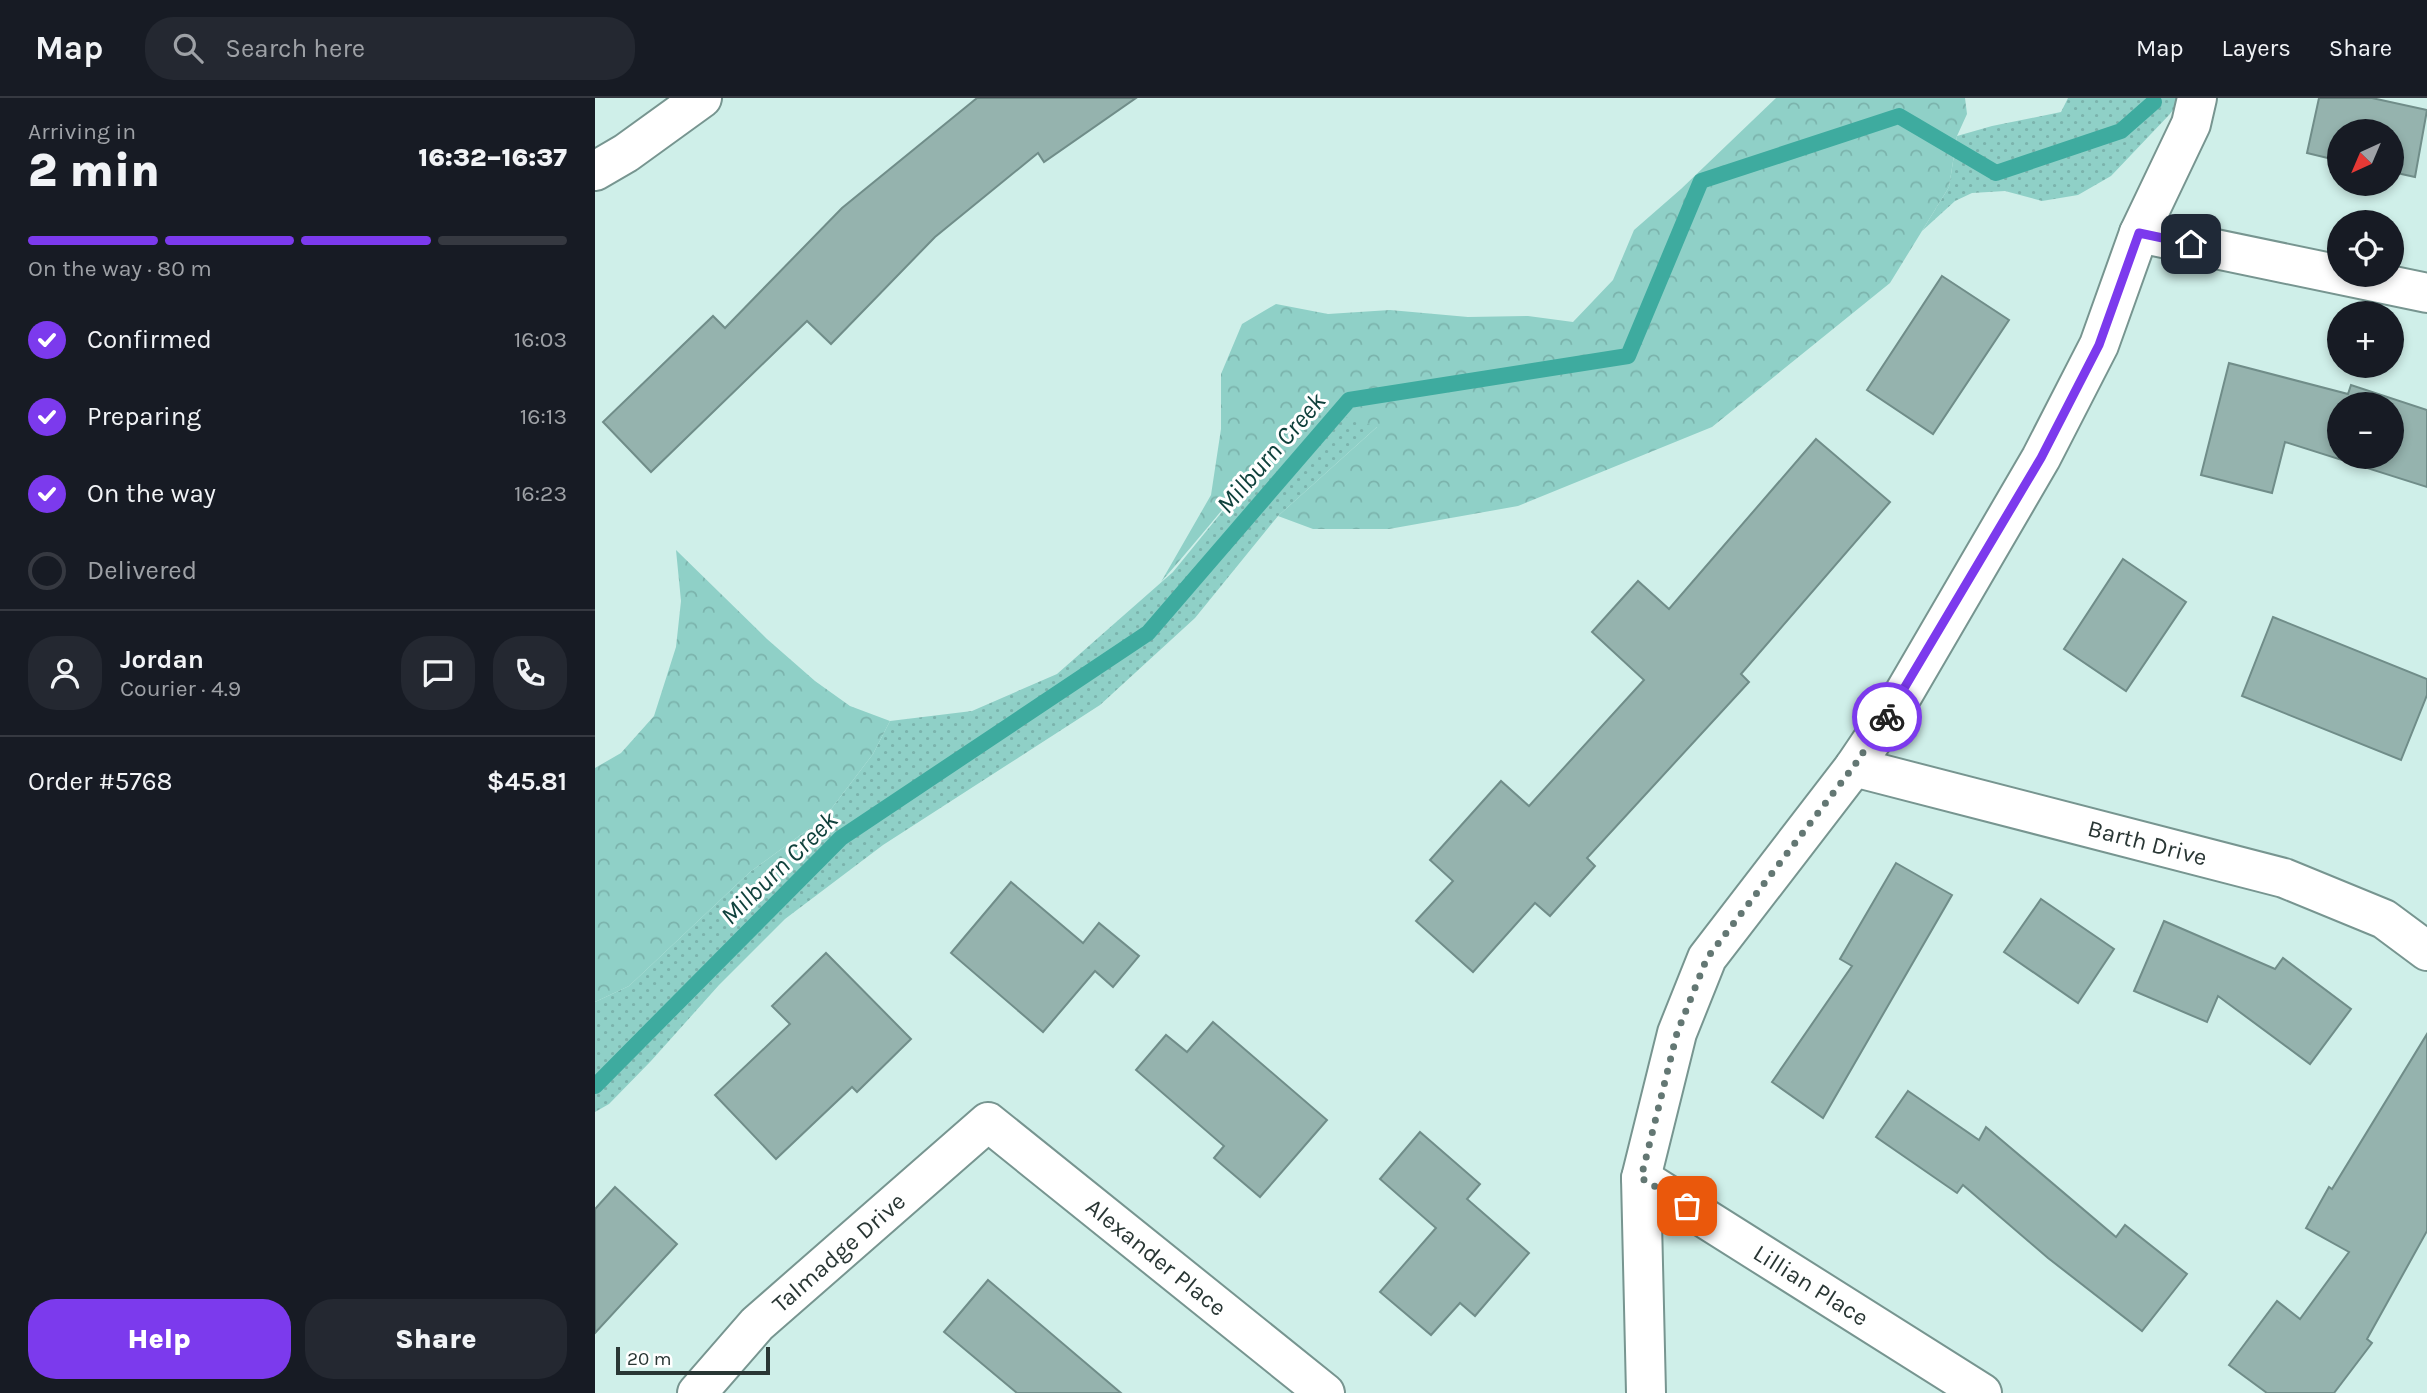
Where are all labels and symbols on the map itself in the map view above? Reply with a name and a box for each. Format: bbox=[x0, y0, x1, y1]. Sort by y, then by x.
north arrow bbox=[2327, 119, 2405, 196]
pin bbox=[2161, 214, 2221, 274]
water label: Milburn Creek bbox=[1210, 385, 1333, 520]
courier bbox=[1852, 682, 1922, 752]
water label: Milburn Creek bbox=[714, 804, 844, 931]
street label: Barth Drive bbox=[2085, 814, 2210, 872]
pin bbox=[1657, 1176, 1717, 1236]
street label: Talmadge Drive bbox=[766, 1187, 911, 1318]
street label: Alexander Place bbox=[1080, 1192, 1232, 1322]
street label: Lillian Place bbox=[1748, 1239, 1874, 1332]
scale bar bbox=[616, 1344, 770, 1376]

